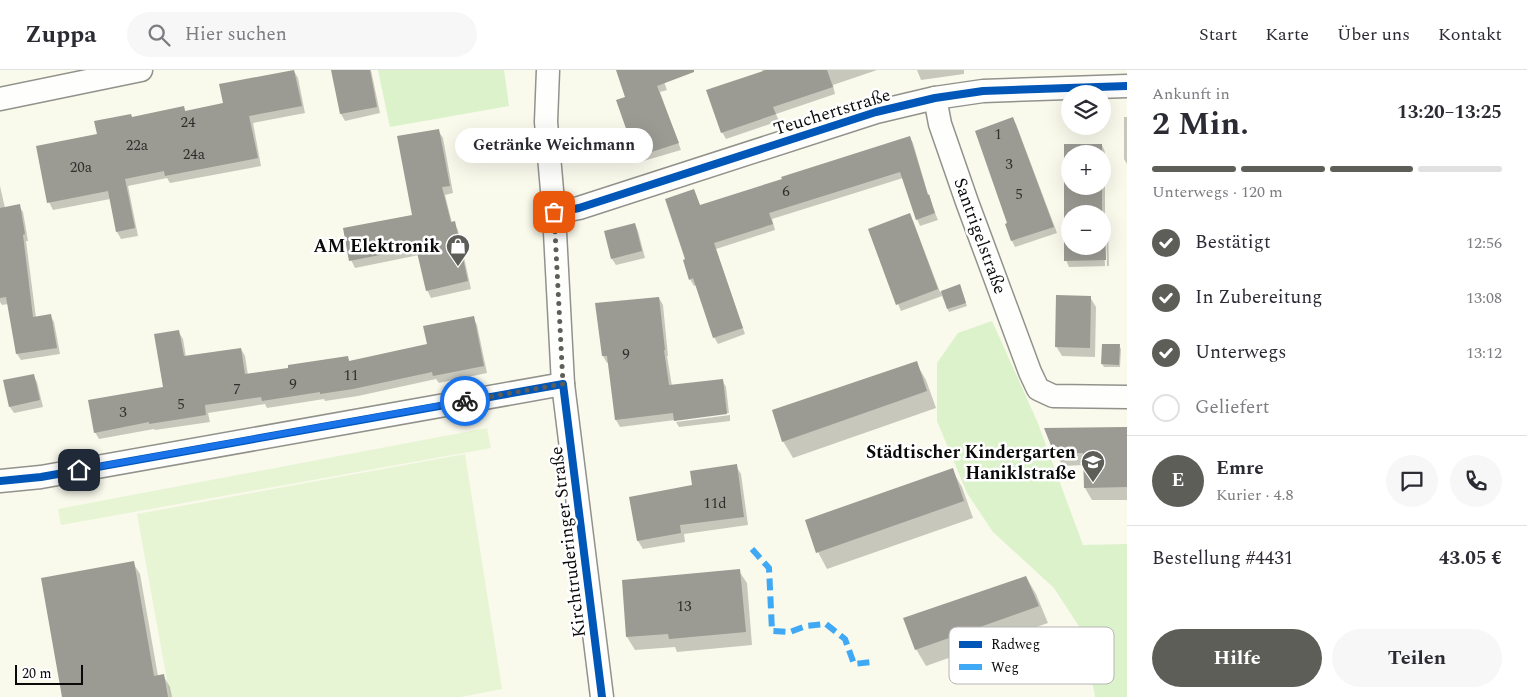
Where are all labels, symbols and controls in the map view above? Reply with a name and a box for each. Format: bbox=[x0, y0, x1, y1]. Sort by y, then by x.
search box bbox=[127, 12, 477, 57]
text: Zuppa bbox=[25, 17, 97, 53]
text: Hier suchen bbox=[185, 20, 287, 49]
icon: search bbox=[145, 21, 173, 49]
text: Start bbox=[1199, 21, 1237, 48]
text: Karte bbox=[1265, 21, 1309, 48]
text: Über uns bbox=[1337, 21, 1410, 48]
text: Kontakt bbox=[1438, 21, 1502, 48]
street label: Teuchertstraße bbox=[770, 81, 894, 143]
text: Ankunft in bbox=[1152, 82, 1230, 106]
map controls bbox=[1061, 85, 1111, 255]
button: layers bbox=[1061, 85, 1111, 135]
text: 13:20–13:25 bbox=[1397, 98, 1502, 127]
text: 2 Min. bbox=[1152, 100, 1249, 149]
house number: 24 bbox=[180, 111, 196, 134]
house number: 1 bbox=[994, 123, 1002, 146]
callout: Getränke Weichmann bbox=[455, 127, 653, 162]
text: Getränke Weichmann bbox=[473, 133, 635, 157]
house number: 22a bbox=[126, 134, 149, 157]
house number: 24a bbox=[183, 143, 206, 166]
button: + bbox=[1061, 145, 1111, 195]
house number: 3 bbox=[1005, 153, 1013, 176]
house number: 20a bbox=[70, 156, 93, 179]
street label: Santrigelstraße bbox=[946, 174, 1014, 298]
house number: 6 bbox=[782, 180, 790, 203]
text: Unterwegs · 120 m bbox=[1152, 180, 1283, 204]
house number: 5 bbox=[1015, 183, 1023, 206]
pin bbox=[533, 191, 575, 233]
icon: bag bbox=[540, 198, 568, 226]
button: − bbox=[1061, 205, 1111, 255]
text: Bestätigt bbox=[1195, 228, 1271, 257]
icon: check bbox=[1152, 229, 1180, 257]
text: 12:56 bbox=[1466, 231, 1502, 255]
place label: AM Elektronik bbox=[314, 233, 440, 260]
shop icon: AM Elektronik bbox=[445, 233, 471, 267]
text: In Zubereitung bbox=[1195, 283, 1323, 312]
icon: check bbox=[1152, 284, 1180, 312]
text: 13:08 bbox=[1466, 286, 1502, 310]
text: Unterwegs bbox=[1195, 338, 1286, 367]
icon: check bbox=[1152, 339, 1180, 367]
text: 13:12 bbox=[1466, 341, 1502, 365]
house number: 9 bbox=[622, 343, 630, 366]
house number: 11 bbox=[343, 364, 359, 387]
house number: 9 bbox=[289, 373, 297, 396]
courier bbox=[440, 376, 490, 426]
house number: 7 bbox=[233, 378, 241, 401]
icon: bike bbox=[451, 387, 479, 415]
house number: 5 bbox=[177, 393, 185, 416]
text: Geliefert bbox=[1195, 393, 1269, 422]
house number: 3 bbox=[119, 401, 127, 424]
place label: Städtischer Kindergarten Haniklstraße bbox=[866, 439, 1076, 487]
street label: Kirchtruderinger Straße bbox=[543, 445, 593, 639]
pin bbox=[58, 449, 100, 491]
school or university icon: Städtischer Kindergarten Haniklstraße bbox=[1080, 449, 1106, 483]
text: Emre bbox=[1216, 454, 1264, 483]
button: chat bbox=[1386, 455, 1438, 507]
button: phone bbox=[1450, 455, 1502, 507]
icon: home bbox=[65, 456, 93, 484]
text: E bbox=[1172, 466, 1184, 495]
text: Kurier · 4.8 bbox=[1216, 483, 1293, 507]
house number: 11d bbox=[703, 492, 727, 515]
text: Bestellung #4431 bbox=[1152, 544, 1293, 573]
text: 43.05 € bbox=[1439, 544, 1502, 573]
house number: 13 bbox=[676, 595, 692, 618]
legend bbox=[949, 627, 1114, 684]
button: Hilfe bbox=[1152, 629, 1322, 687]
button: Teilen bbox=[1332, 629, 1502, 687]
text: Radweg bbox=[991, 634, 1040, 655]
text: Weg bbox=[991, 657, 1019, 678]
scale bar bbox=[15, 662, 82, 685]
text: 20 m bbox=[22, 663, 52, 684]

